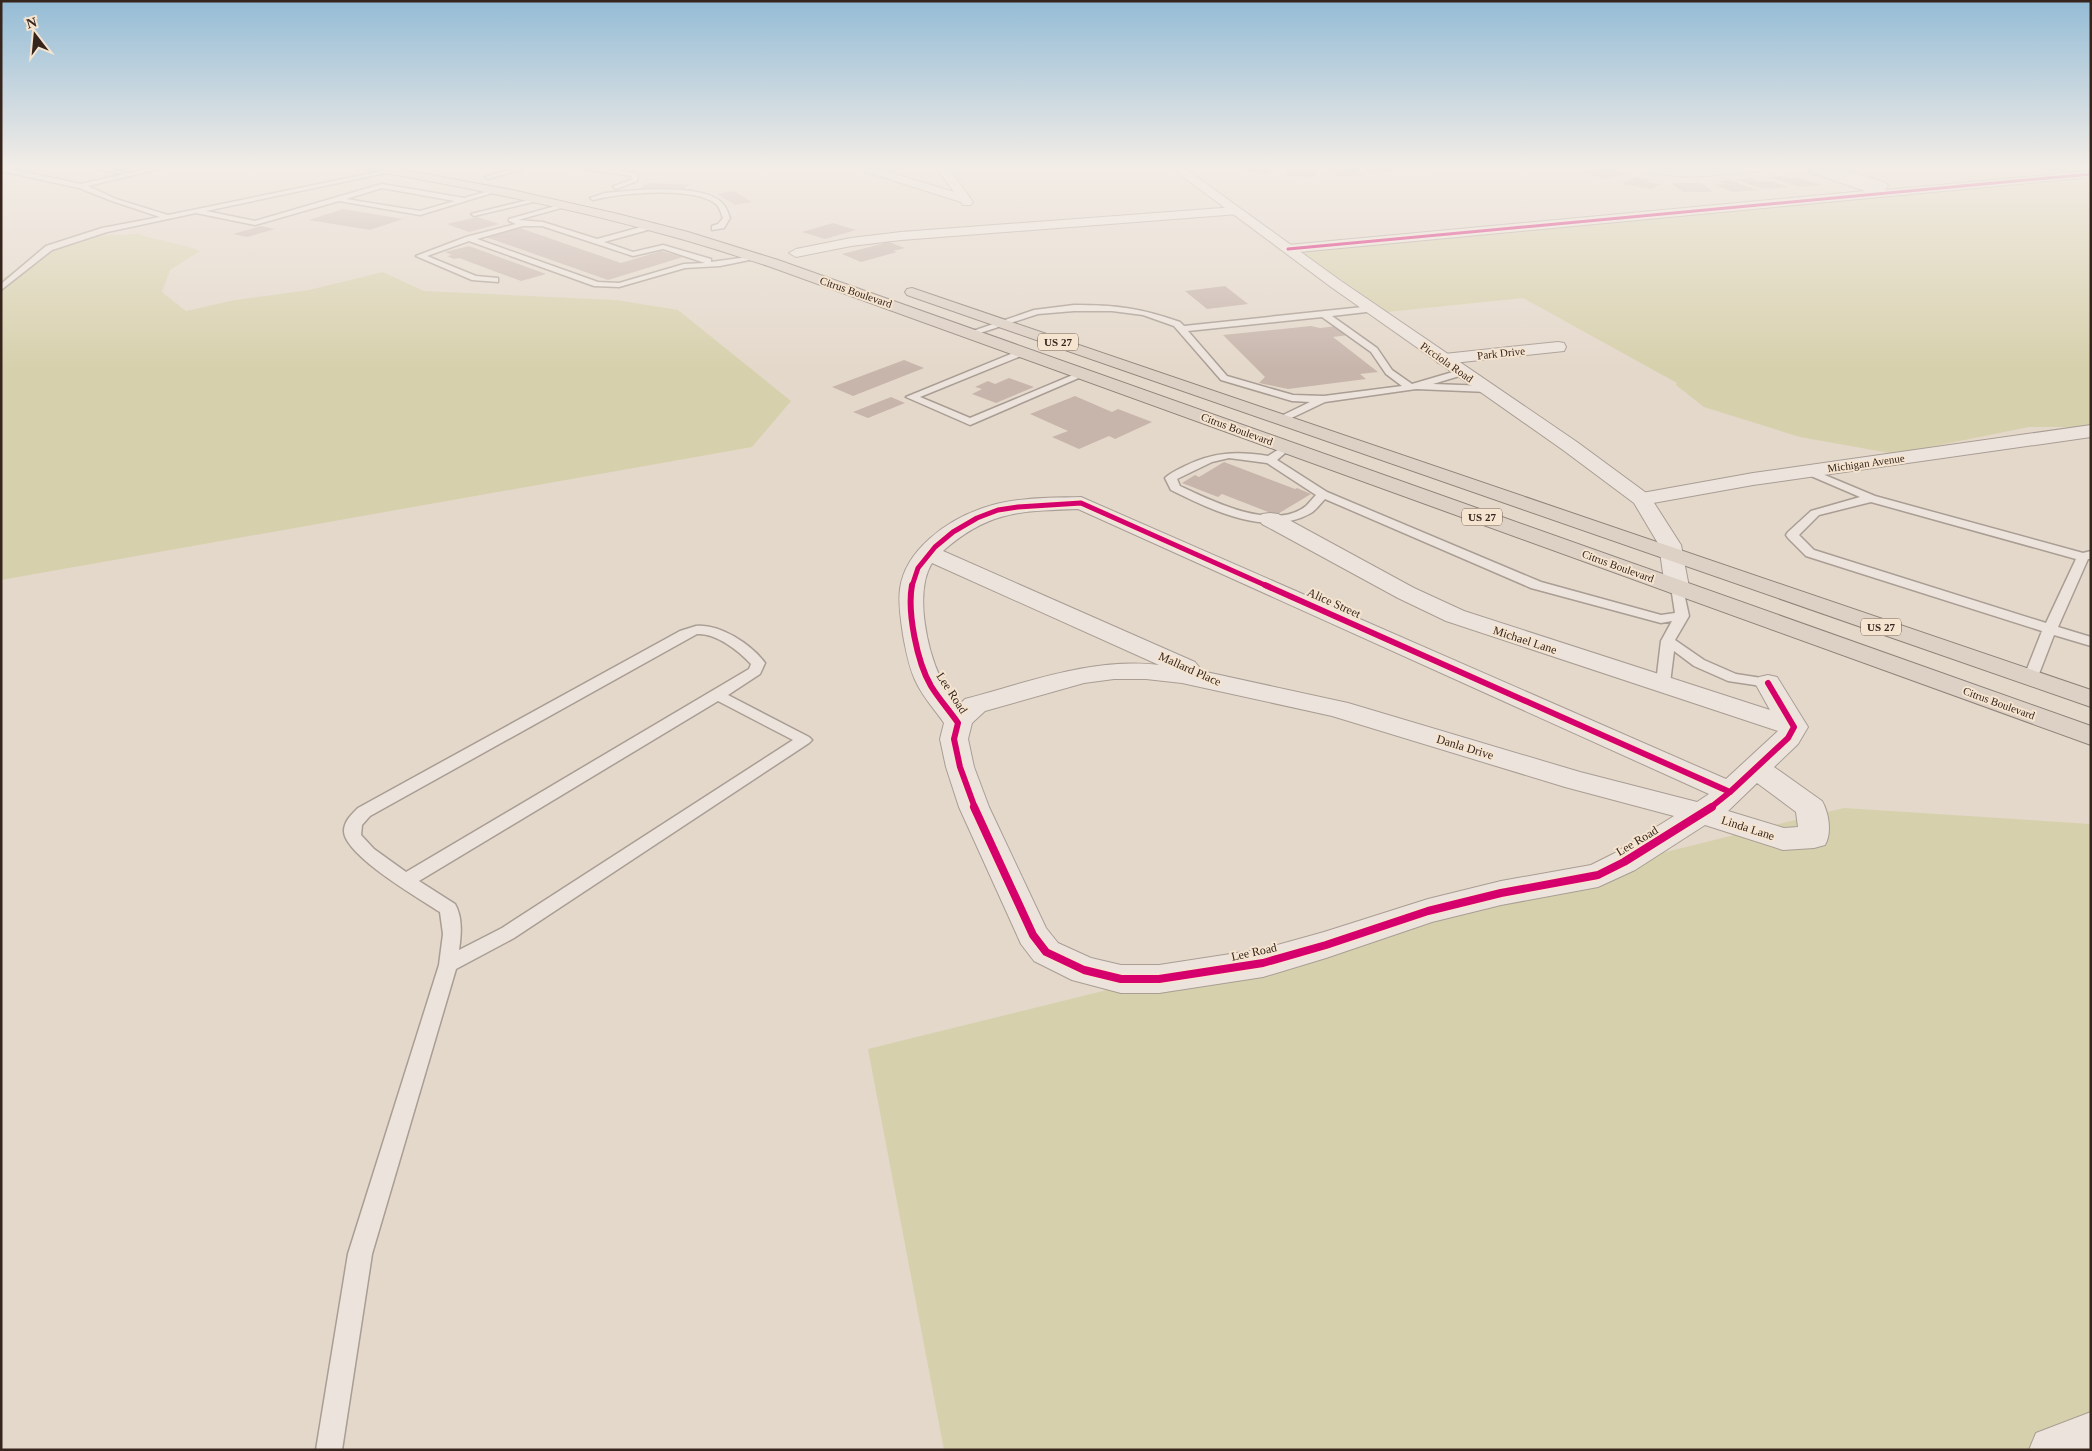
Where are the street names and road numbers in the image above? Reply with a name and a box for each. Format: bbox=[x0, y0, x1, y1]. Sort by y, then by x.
street label: Citrus Boulevard bbox=[818, 274, 894, 310]
road number: US 27 bbox=[1038, 334, 1078, 351]
street label: Picciola Road bbox=[1418, 339, 1476, 385]
street label: Park Drive bbox=[1477, 345, 1526, 361]
street label: Citrus Boulevard bbox=[1199, 410, 1275, 448]
street label: Michigan Avenue bbox=[1827, 452, 1905, 474]
road number: US 27 bbox=[1462, 508, 1502, 526]
street label: Citrus Boulevard bbox=[1580, 547, 1656, 585]
street label: Alice Street bbox=[1305, 585, 1363, 621]
road number: US 27 bbox=[1861, 618, 1901, 636]
street label: Michael Lane bbox=[1491, 623, 1559, 657]
street label: Mallard Place bbox=[1157, 649, 1223, 689]
street label: Lee Road bbox=[934, 670, 970, 716]
street label: Citrus Boulevard bbox=[1961, 684, 2037, 722]
street label: Danla Drive bbox=[1435, 732, 1495, 762]
street label: Linda Lane bbox=[1720, 813, 1776, 843]
street label: Lee Road bbox=[1614, 823, 1660, 859]
street label: Lee Road bbox=[1230, 940, 1278, 964]

